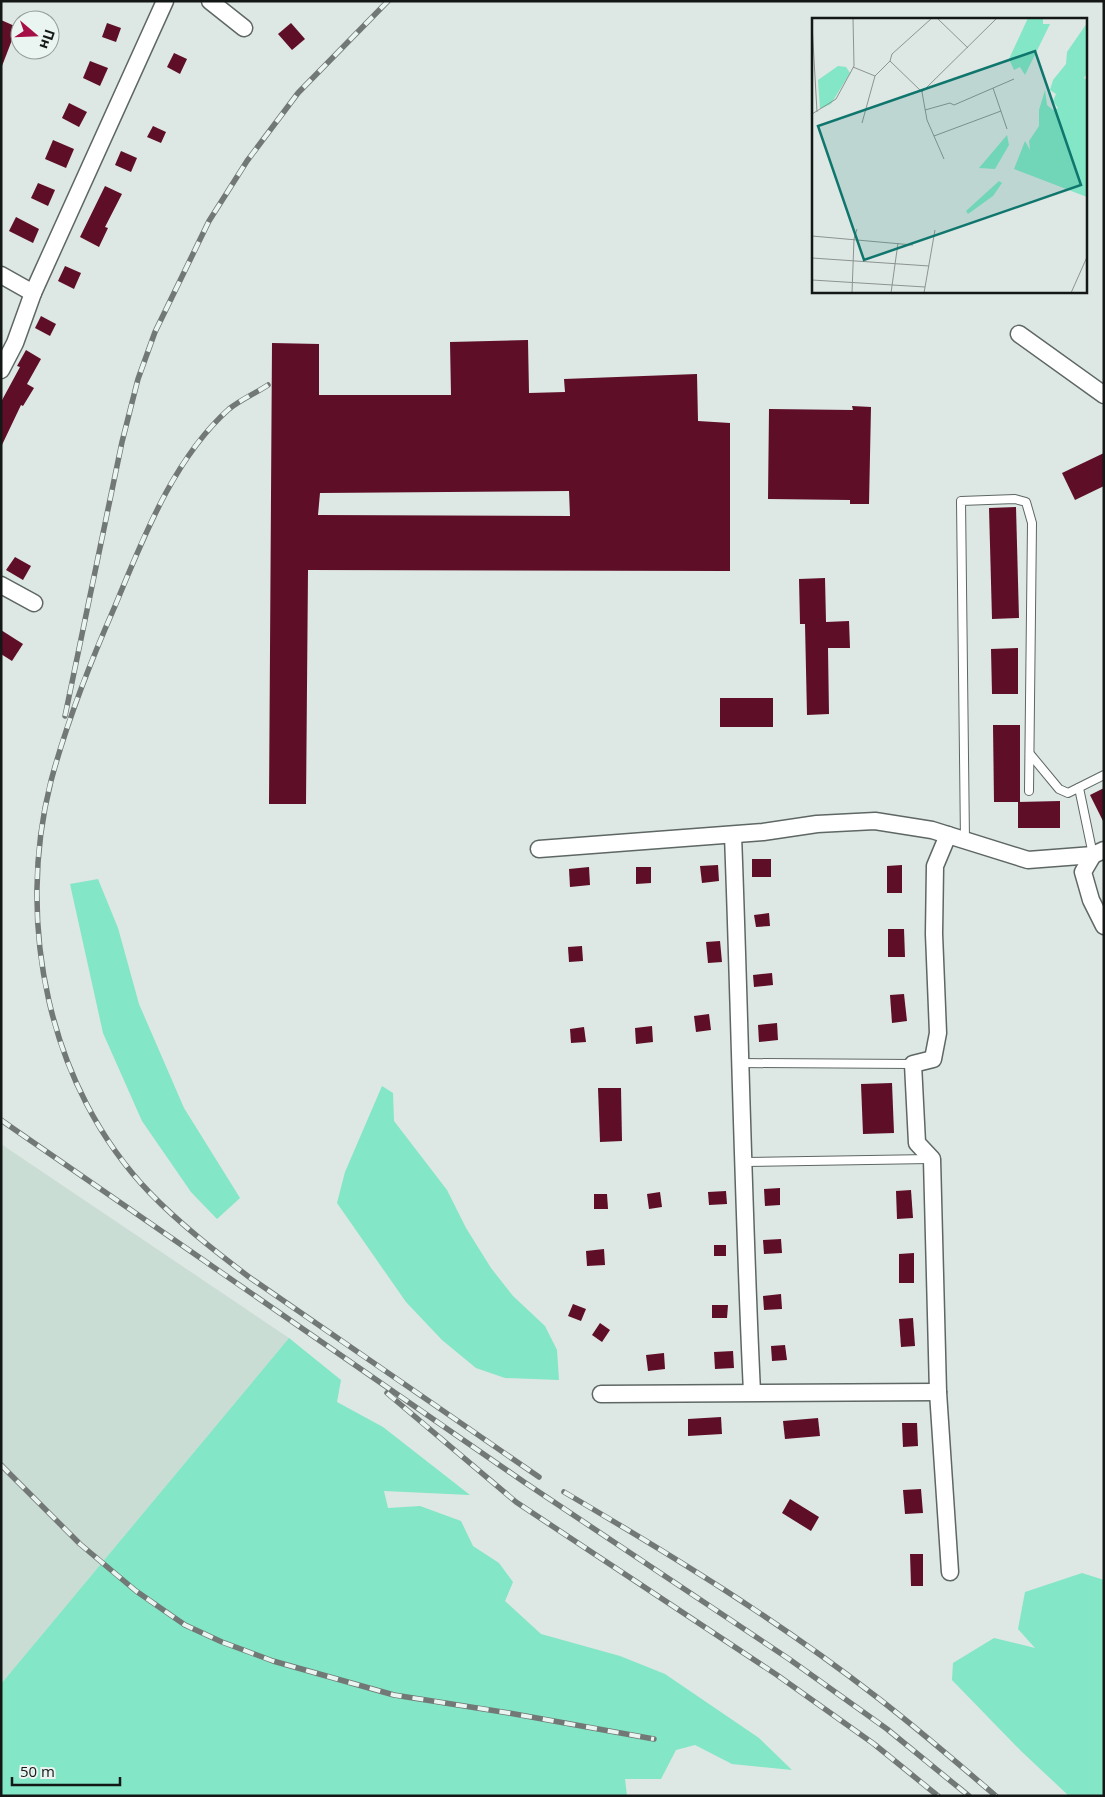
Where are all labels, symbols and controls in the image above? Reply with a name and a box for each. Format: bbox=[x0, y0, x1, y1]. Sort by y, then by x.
north arrow bbox=[10, 10, 60, 60]
inset map bbox=[812, 18, 1088, 292]
text: Пн bbox=[36, 27, 60, 52]
scale bar bbox=[12, 1754, 120, 1786]
text: 50 m bbox=[20, 1761, 55, 1781]

